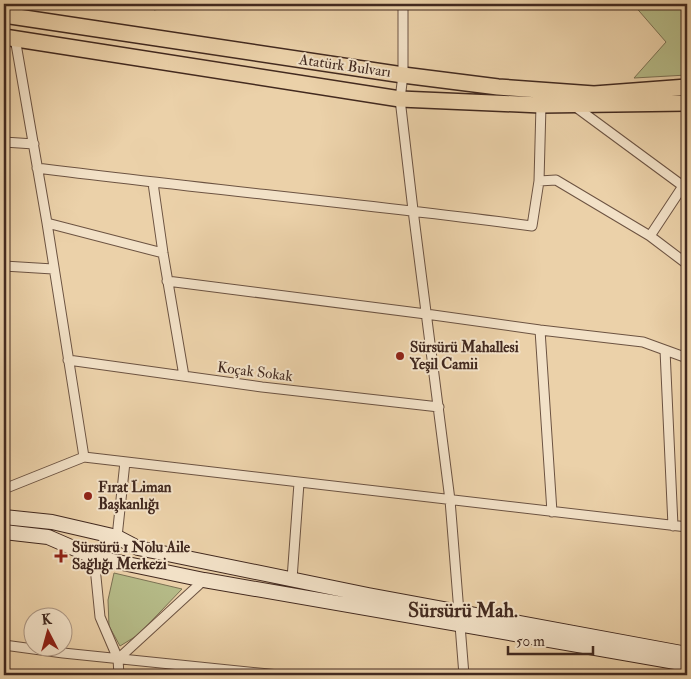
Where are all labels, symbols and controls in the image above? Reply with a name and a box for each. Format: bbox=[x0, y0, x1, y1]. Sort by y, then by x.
street label: Atatürk Bulvarı bbox=[297, 50, 392, 82]
place label: Sürsürü Mahallesi Yeşil Camii bbox=[409, 338, 519, 374]
marker: Sürsürü Mahallesi Yeşil Camii bbox=[394, 350, 406, 362]
street label: Koçak Sokak bbox=[216, 358, 294, 386]
place label: Fırat Liman Başkanlığı bbox=[98, 478, 172, 515]
marker: Fırat Liman Başkanlığı bbox=[82, 490, 94, 502]
place label: Sürsürü 1 Nolu Aile Sağlığı Merkezi bbox=[72, 538, 191, 575]
marker: Sürsürü 1 Nolu Aile Sağlığı Merkezi bbox=[54, 549, 68, 563]
district label: Sürsürü Mah. bbox=[408, 598, 518, 623]
north arrow bbox=[22, 606, 72, 656]
text: K bbox=[41, 610, 54, 629]
scale bar bbox=[508, 624, 594, 656]
text: 50 m bbox=[516, 632, 545, 651]

